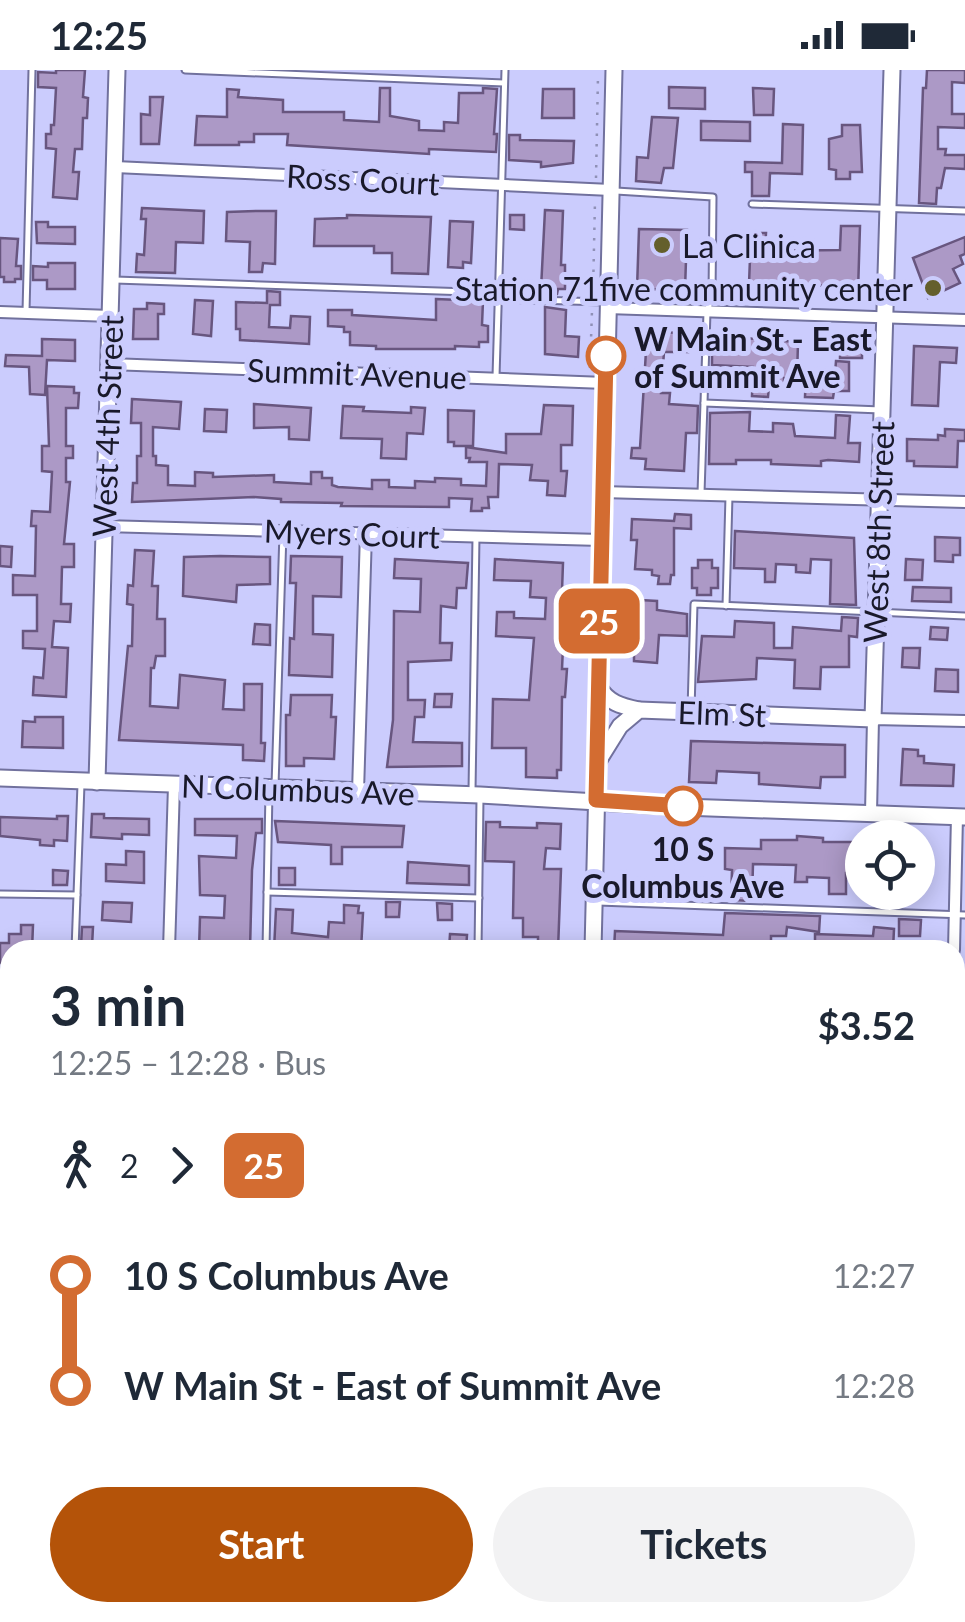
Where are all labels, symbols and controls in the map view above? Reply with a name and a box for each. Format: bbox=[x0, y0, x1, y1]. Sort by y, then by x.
text: 12:25 bbox=[50, 12, 148, 58]
street label: Ross Court bbox=[285, 156, 441, 203]
place label: La Clinica bbox=[682, 226, 816, 265]
marker: La Clinica bbox=[651, 234, 673, 256]
place label: Station 71five community center bbox=[455, 269, 913, 308]
marker: Station 71five community center bbox=[922, 277, 944, 299]
street label: West 4th Street bbox=[84, 314, 130, 538]
place label: W Main St - East of Summit Ave bbox=[634, 319, 872, 395]
marker: W Main St - East of Summit Ave bbox=[587, 337, 625, 375]
street label: Summit Avenue bbox=[247, 350, 467, 396]
street label: West 8th Street bbox=[855, 420, 901, 644]
street label: Myers Court bbox=[263, 510, 441, 556]
line badge: 25 bbox=[554, 588, 644, 654]
text: 25 bbox=[579, 600, 619, 642]
street label: Elm St bbox=[677, 692, 767, 734]
street label: N Columbus Ave bbox=[181, 765, 415, 813]
marker: 10 S Columbus Ave bbox=[664, 787, 702, 825]
map controls bbox=[845, 820, 935, 910]
button: locate bbox=[845, 820, 935, 910]
place label: 10 S Columbus Ave bbox=[581, 829, 785, 905]
text: 3 min bbox=[50, 972, 186, 1038]
text: $3.52 bbox=[818, 1002, 915, 1048]
text: 12:25 – 12:28 · Bus bbox=[50, 1043, 326, 1082]
icon: walk bbox=[50, 1138, 105, 1193]
icon: forward bbox=[154, 1138, 209, 1193]
text: 25 bbox=[244, 1144, 284, 1186]
text: 2 bbox=[120, 1146, 139, 1185]
text: 10 S Columbus Ave bbox=[124, 1252, 449, 1298]
text: 12:27 bbox=[833, 1256, 915, 1295]
text: W Main St - East of Summit Ave bbox=[124, 1362, 661, 1408]
text: 12:28 bbox=[833, 1366, 915, 1405]
button: Start bbox=[50, 1487, 473, 1602]
button: Tickets bbox=[493, 1487, 915, 1602]

